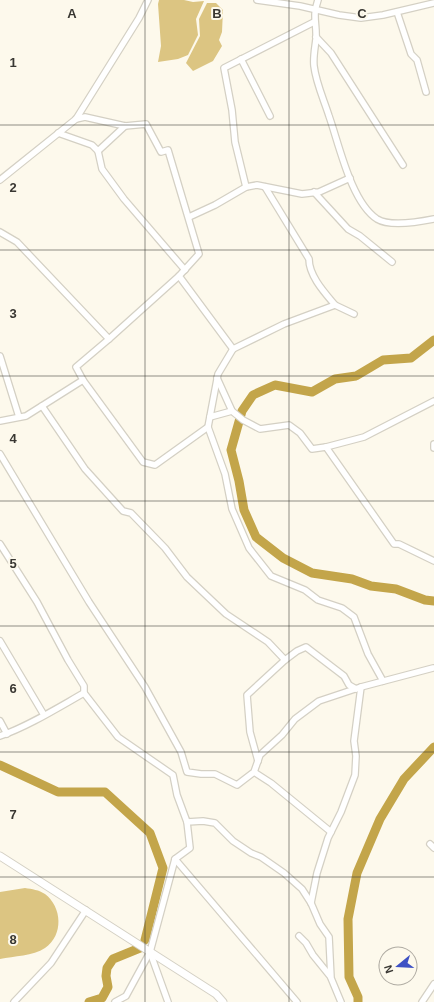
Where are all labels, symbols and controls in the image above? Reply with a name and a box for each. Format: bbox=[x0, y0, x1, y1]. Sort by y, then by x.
text: A bbox=[67, 6, 77, 21]
text: B bbox=[212, 6, 222, 21]
text: C bbox=[357, 6, 367, 21]
text: 1 bbox=[9, 55, 17, 70]
text: 2 bbox=[9, 180, 17, 195]
text: 3 bbox=[9, 306, 17, 321]
text: 4 bbox=[9, 431, 17, 446]
text: 5 bbox=[9, 556, 17, 571]
text: 6 bbox=[9, 681, 17, 696]
text: 7 bbox=[9, 807, 17, 822]
text: 8 bbox=[9, 932, 17, 947]
north arrow bbox=[378, 946, 418, 986]
text: N bbox=[382, 963, 395, 975]

